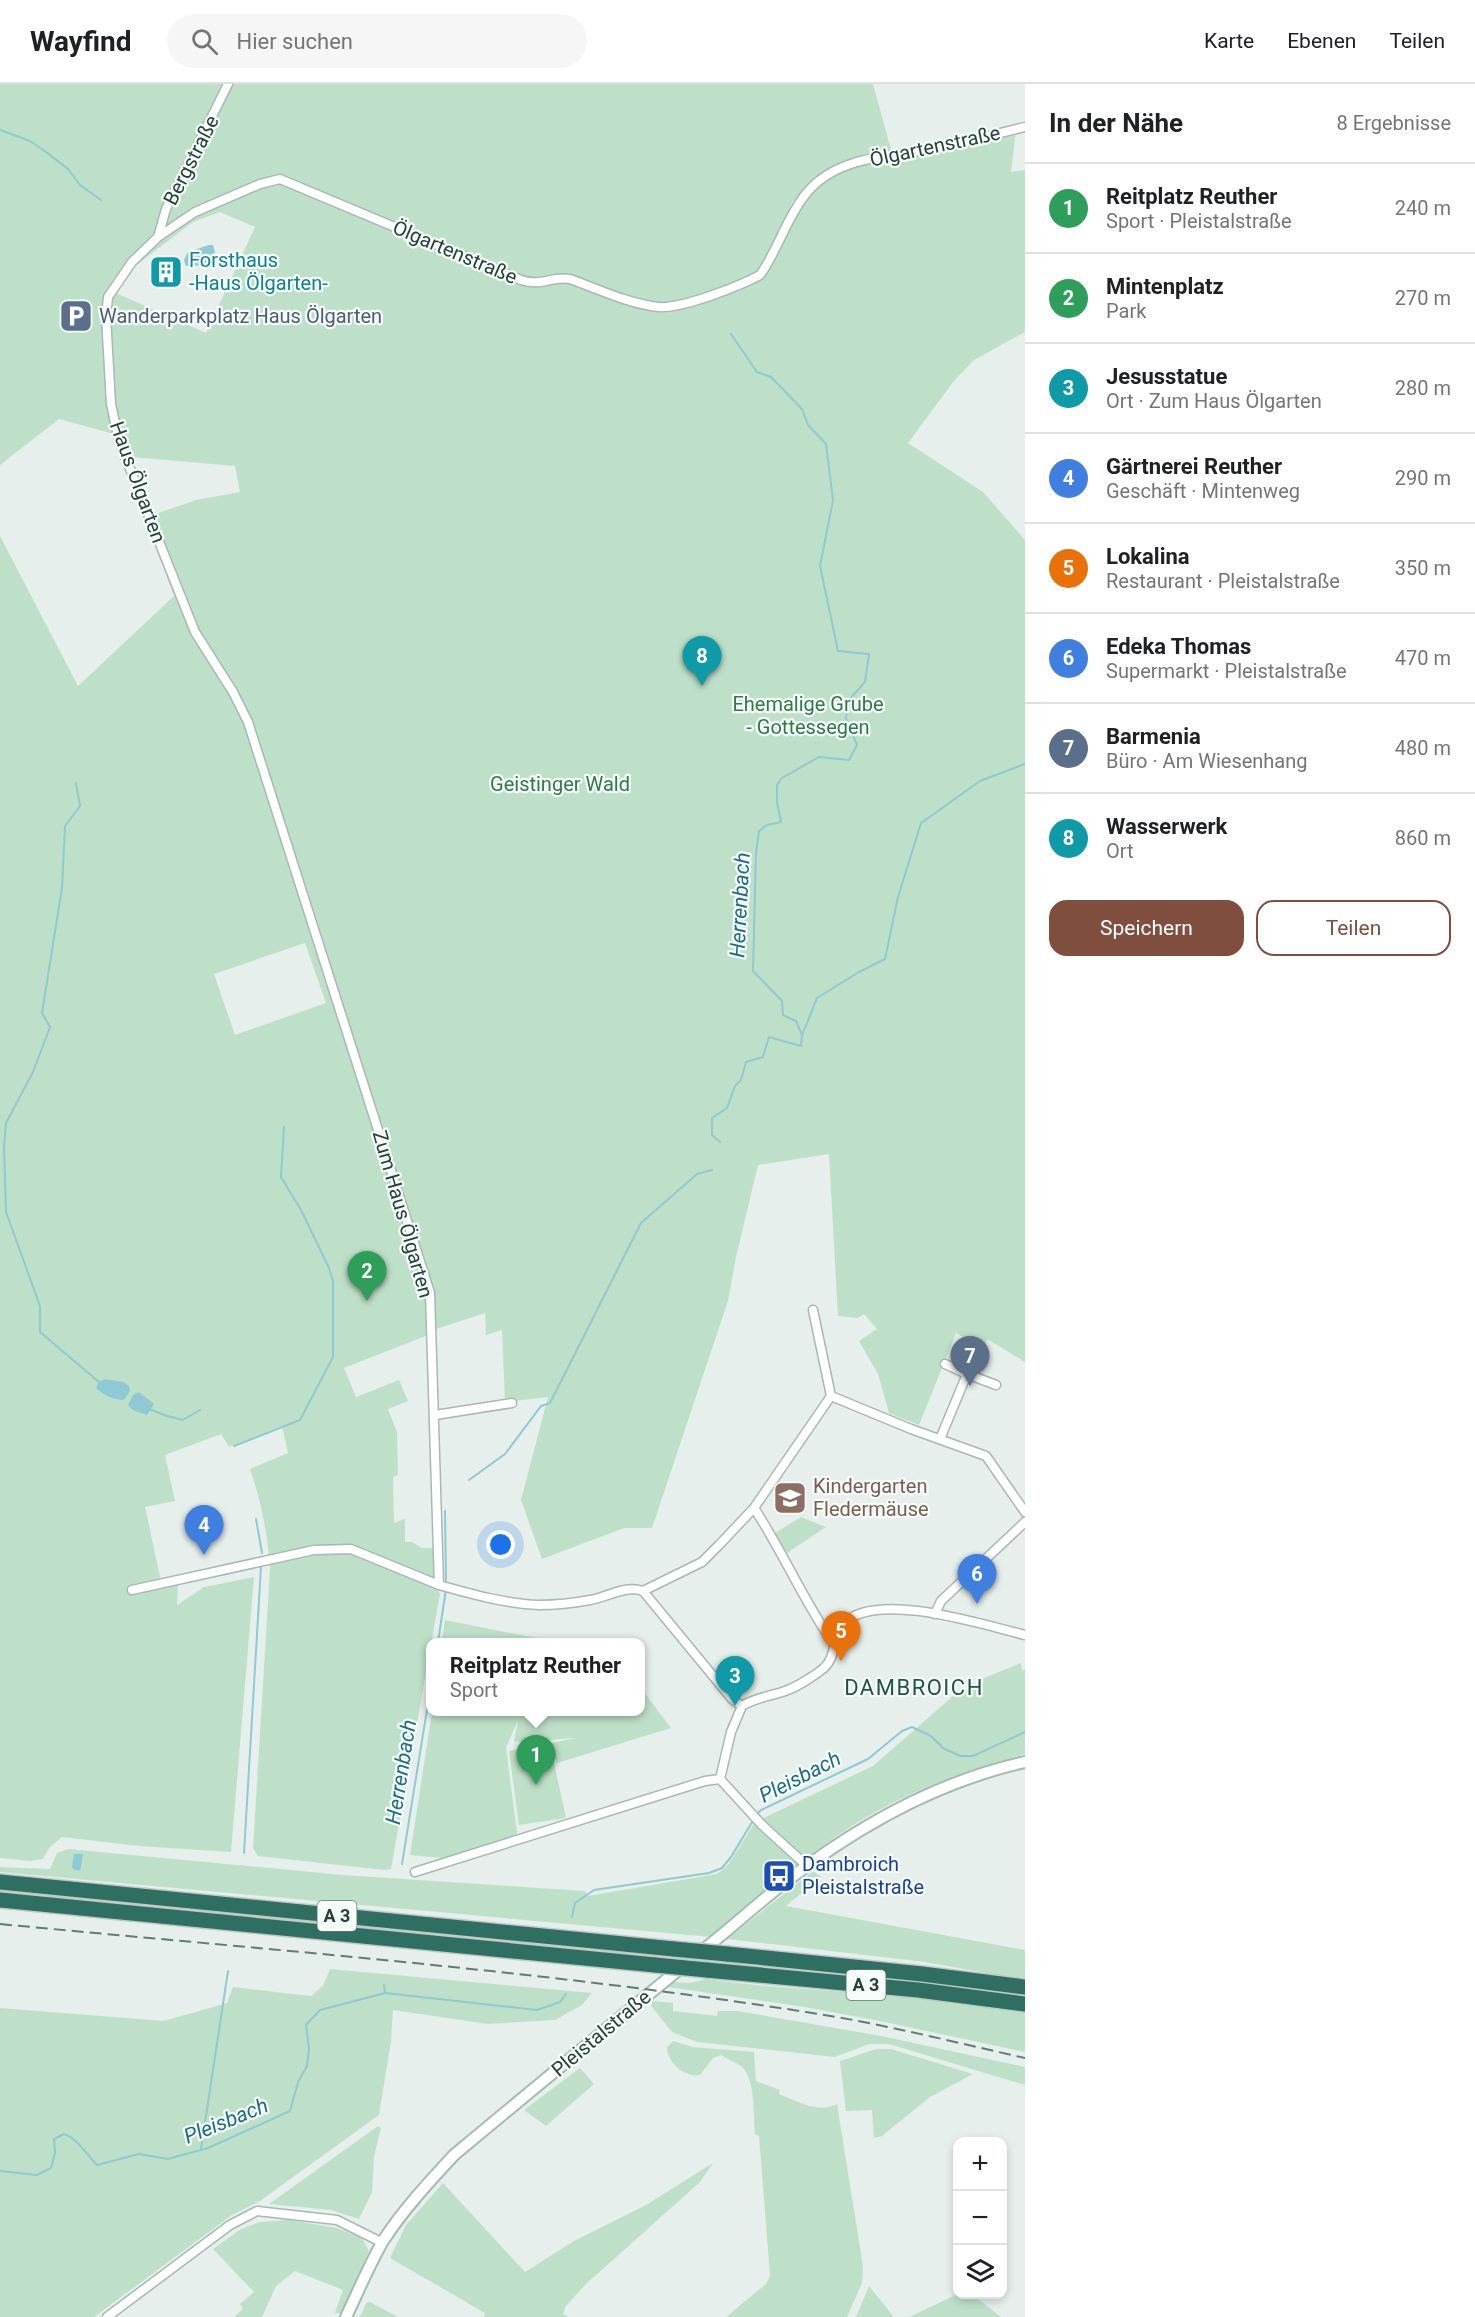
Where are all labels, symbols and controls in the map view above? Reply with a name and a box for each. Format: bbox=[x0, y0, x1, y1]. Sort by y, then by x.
search box bbox=[167, 14, 587, 68]
text: Wayfind bbox=[30, 25, 131, 58]
icon: search bbox=[188, 25, 221, 58]
text: Hier suchen bbox=[236, 29, 353, 54]
text: Karte bbox=[1204, 29, 1254, 53]
text: Ebenen bbox=[1287, 29, 1356, 53]
text: Teilen bbox=[1389, 29, 1445, 53]
text: In der Nähe bbox=[1049, 108, 1183, 138]
street label: Bergstraße bbox=[158, 111, 224, 209]
text: 8 Ergebnisse bbox=[1337, 111, 1451, 135]
street label: Ölgartenstraße bbox=[868, 120, 1002, 172]
text: Reitplatz Reuther bbox=[1106, 184, 1277, 209]
text: 1 bbox=[1063, 196, 1074, 220]
text: 240 m bbox=[1395, 196, 1451, 220]
text: Sport · Pleistalstraße bbox=[1106, 209, 1292, 233]
street label: Ölgartenstraße bbox=[389, 215, 521, 289]
place label: Forsthaus -Haus Ölgarten- bbox=[189, 248, 328, 295]
building icon: Forsthaus -Haus Ölgarten- bbox=[148, 254, 184, 290]
text: Mintenplatz bbox=[1106, 274, 1224, 299]
text: 2 bbox=[1063, 286, 1074, 310]
text: 270 m bbox=[1395, 286, 1451, 310]
parking icon: Wanderparkplatz Haus Ölgarten bbox=[58, 298, 94, 334]
text: Park bbox=[1106, 299, 1146, 323]
place label: Wanderparkplatz Haus Ölgarten bbox=[99, 304, 382, 328]
text: Jesusstatue bbox=[1106, 364, 1227, 389]
text: 3 bbox=[1063, 376, 1074, 400]
text: 280 m bbox=[1395, 376, 1451, 400]
text: Ort · Zum Haus Ölgarten bbox=[1106, 389, 1322, 413]
street label: Haus Ölgarten bbox=[105, 418, 171, 546]
text: Gärtnerei Reuther bbox=[1106, 454, 1282, 479]
text: 4 bbox=[1063, 466, 1074, 490]
text: 290 m bbox=[1395, 466, 1451, 490]
text: Geschäft · Mintenweg bbox=[1106, 479, 1300, 503]
text: Lokalina bbox=[1106, 544, 1190, 569]
text: 5 bbox=[1063, 556, 1074, 580]
text: 350 m bbox=[1395, 556, 1451, 580]
text: Restaurant · Pleistalstraße bbox=[1106, 569, 1340, 593]
text: Edeka Thomas bbox=[1106, 634, 1251, 659]
pin: 8 bbox=[682, 636, 722, 686]
text: 6 bbox=[1063, 646, 1074, 670]
text: 470 m bbox=[1395, 646, 1451, 670]
text: Supermarkt · Pleistalstraße bbox=[1106, 659, 1347, 683]
park label: Ehemalige Grube - Gottessegen bbox=[732, 692, 884, 739]
text: Barmenia bbox=[1106, 724, 1201, 749]
text: 7 bbox=[1063, 736, 1074, 760]
text: 480 m bbox=[1395, 736, 1451, 760]
text: Büro · Am Wiesenhang bbox=[1106, 749, 1308, 773]
park label: Geistinger Wald bbox=[490, 772, 630, 796]
text: Wasserwerk bbox=[1106, 814, 1227, 839]
text: 8 bbox=[1063, 826, 1074, 850]
text: 860 m bbox=[1395, 826, 1451, 850]
text: Ort bbox=[1106, 839, 1134, 863]
water label: Herrenbach bbox=[725, 852, 755, 958]
button: Speichern bbox=[1049, 900, 1244, 956]
button: Teilen bbox=[1256, 900, 1451, 956]
street label: Zum Haus Ölgarten bbox=[368, 1128, 438, 1300]
pin: 2 bbox=[348, 1252, 386, 1301]
pin: 7 bbox=[950, 1336, 990, 1386]
place label: Kindergarten Fledermäuse bbox=[813, 1474, 929, 1521]
school or university icon: Kindergarten Fledermäuse bbox=[772, 1480, 808, 1516]
pin: 4 bbox=[184, 1506, 224, 1555]
your location bbox=[486, 1530, 515, 1559]
pin: 6 bbox=[958, 1554, 996, 1604]
pin: 5 bbox=[822, 1612, 860, 1661]
popup bbox=[426, 1638, 645, 1716]
text: Reitplatz Reuther bbox=[450, 1653, 621, 1678]
pin: 3 bbox=[716, 1656, 754, 1706]
district label: DAMBROICH bbox=[844, 1675, 984, 1700]
text: Sport bbox=[450, 1678, 498, 1702]
water label: Herrenbach bbox=[381, 1718, 421, 1826]
pin: 1 bbox=[516, 1736, 556, 1785]
water label: Pleisbach bbox=[755, 1746, 845, 1808]
place label: Dambroich Pleistalstraße bbox=[802, 1852, 924, 1899]
bus stop icon: Dambroich Pleistalstraße bbox=[761, 1858, 797, 1894]
road number: A 3 bbox=[318, 1901, 356, 1931]
road number: A 3 bbox=[846, 1970, 886, 2000]
street label: Pleistalstraße bbox=[546, 1985, 656, 2081]
water label: Pleisbach bbox=[180, 2093, 272, 2149]
map controls bbox=[953, 2137, 1007, 2299]
button: + bbox=[953, 2137, 1007, 2191]
button: − bbox=[953, 2191, 1007, 2245]
button: layers bbox=[953, 2245, 1007, 2299]

